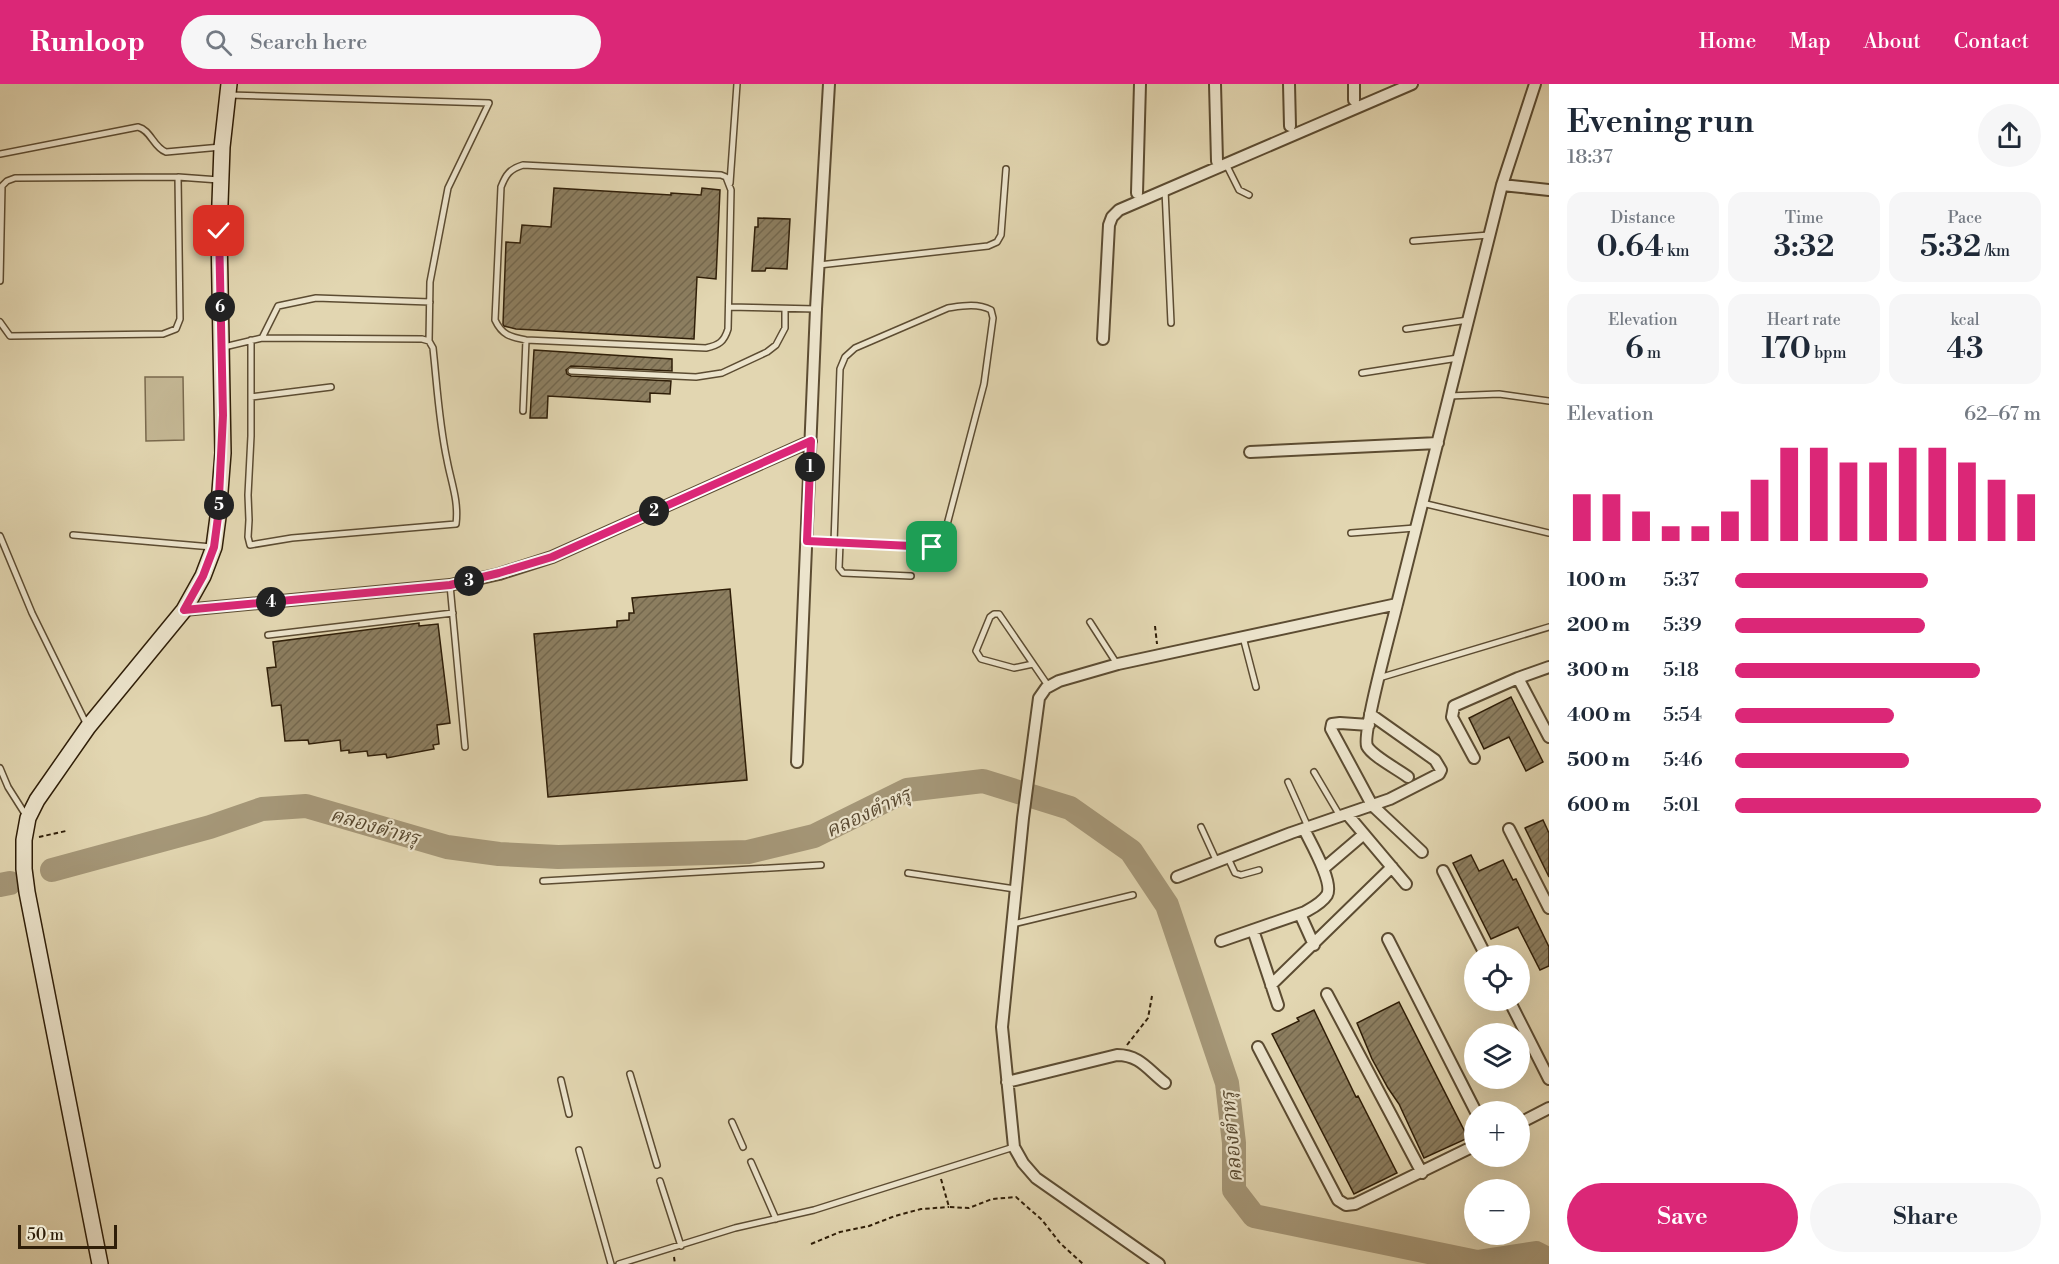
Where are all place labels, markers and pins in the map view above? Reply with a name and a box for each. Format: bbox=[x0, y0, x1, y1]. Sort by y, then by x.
pin bbox=[193, 205, 244, 256]
pin: 6 bbox=[205, 292, 235, 322]
pin: 1 bbox=[795, 452, 825, 482]
pin: 5 bbox=[204, 490, 234, 520]
pin: 2 bbox=[639, 496, 669, 526]
pin bbox=[906, 521, 957, 572]
pin: 3 bbox=[454, 566, 484, 596]
pin: 4 bbox=[256, 587, 286, 617]

